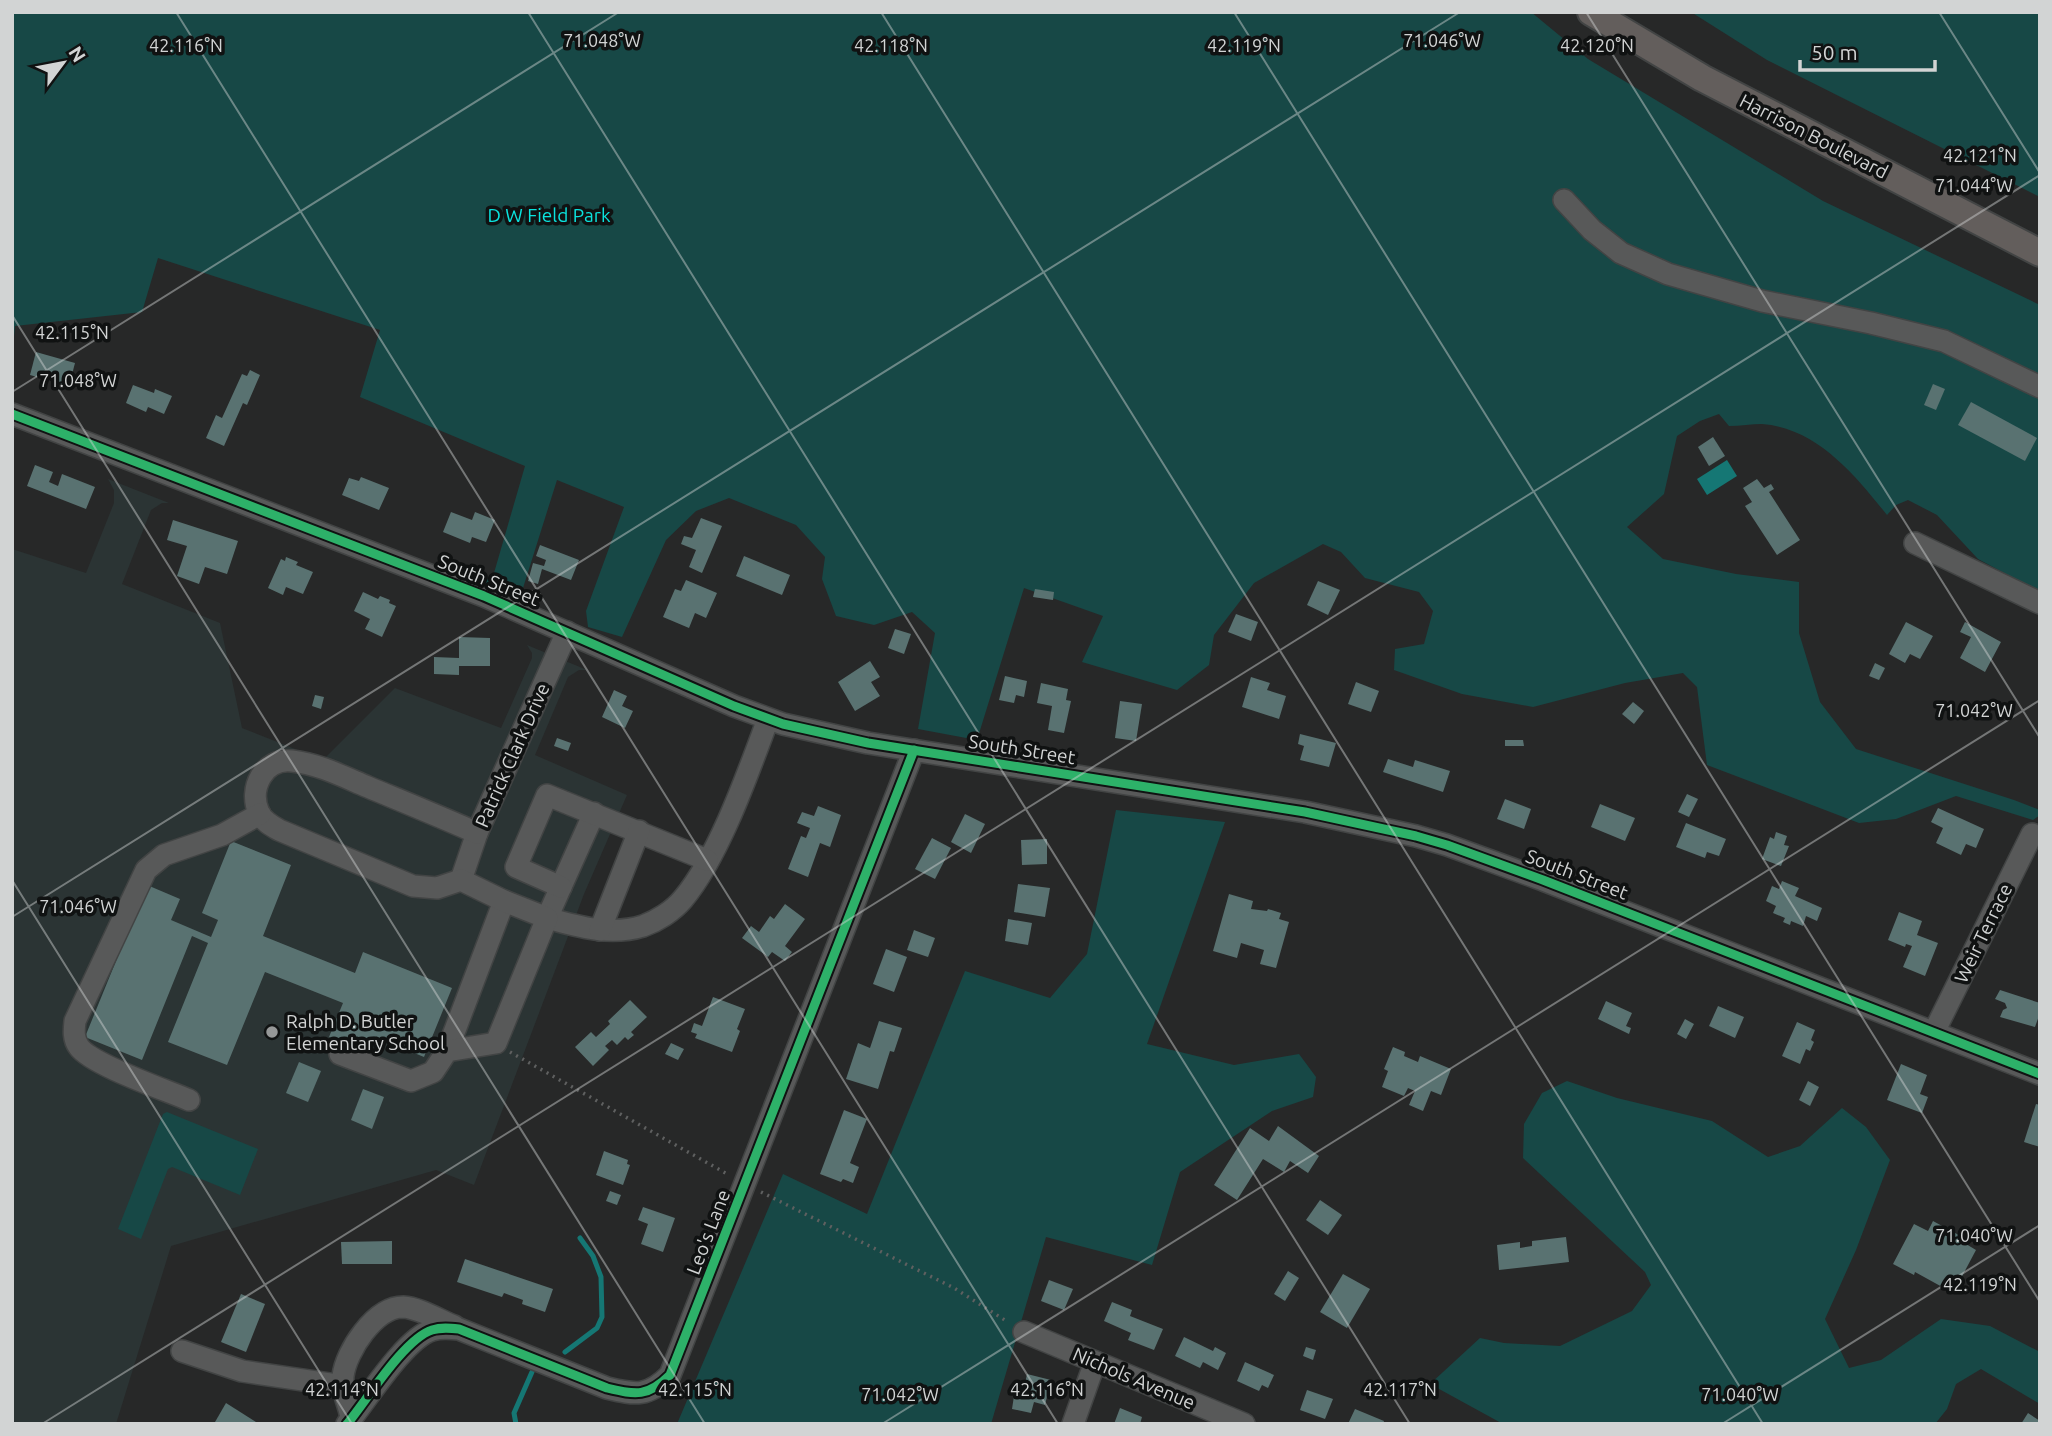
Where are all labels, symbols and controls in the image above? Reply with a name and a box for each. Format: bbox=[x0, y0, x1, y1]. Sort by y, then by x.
north arrow bbox=[28, 28, 98, 98]
scale bar bbox=[1800, 28, 1935, 72]
text: 71.048°W bbox=[563, 30, 641, 50]
text: 71.046°W bbox=[1403, 30, 1481, 50]
text: 42.116°N bbox=[149, 35, 223, 55]
text: 42.118°N bbox=[854, 35, 928, 55]
text: 42.119°N bbox=[1207, 35, 1281, 55]
text: 42.120°N bbox=[1560, 35, 1634, 55]
text: 50 m bbox=[1811, 40, 1858, 64]
text: N bbox=[64, 42, 91, 66]
street label: Harrison Boulevard bbox=[1736, 89, 1892, 183]
text: 42.121°N bbox=[1943, 145, 2017, 165]
text: 71.044°W bbox=[1935, 175, 2013, 195]
park label: D W Field Park bbox=[488, 204, 611, 226]
text: 42.115°N bbox=[35, 322, 109, 342]
text: 71.048°W bbox=[39, 370, 117, 390]
street label: South Street bbox=[435, 550, 544, 611]
street label: Patrick Clark Drive bbox=[470, 679, 554, 831]
text: 71.042°W bbox=[1935, 700, 2013, 720]
street label: South Street bbox=[967, 730, 1077, 768]
street label: South Street bbox=[1523, 844, 1632, 904]
street label: Weir Terrace bbox=[1950, 880, 2016, 986]
text: 71.046°W bbox=[39, 896, 117, 916]
place label: Ralph D. Butler Elementary School bbox=[286, 1010, 445, 1054]
marker: Ralph D. Butler Elementary School bbox=[264, 1024, 280, 1040]
street label: Leo's Lane bbox=[682, 1187, 734, 1277]
text: 71.040°W bbox=[1935, 1225, 2013, 1245]
text: 42.119°N bbox=[1943, 1274, 2017, 1294]
street label: Nichols Avenue bbox=[1070, 1342, 1198, 1414]
text: 42.114°N bbox=[305, 1379, 379, 1399]
text: 42.115°N bbox=[658, 1379, 732, 1399]
text: 42.116°N bbox=[1010, 1379, 1084, 1399]
text: 42.117°N bbox=[1363, 1379, 1437, 1399]
text: 71.042°W bbox=[861, 1384, 939, 1404]
text: 71.040°W bbox=[1701, 1384, 1779, 1404]

